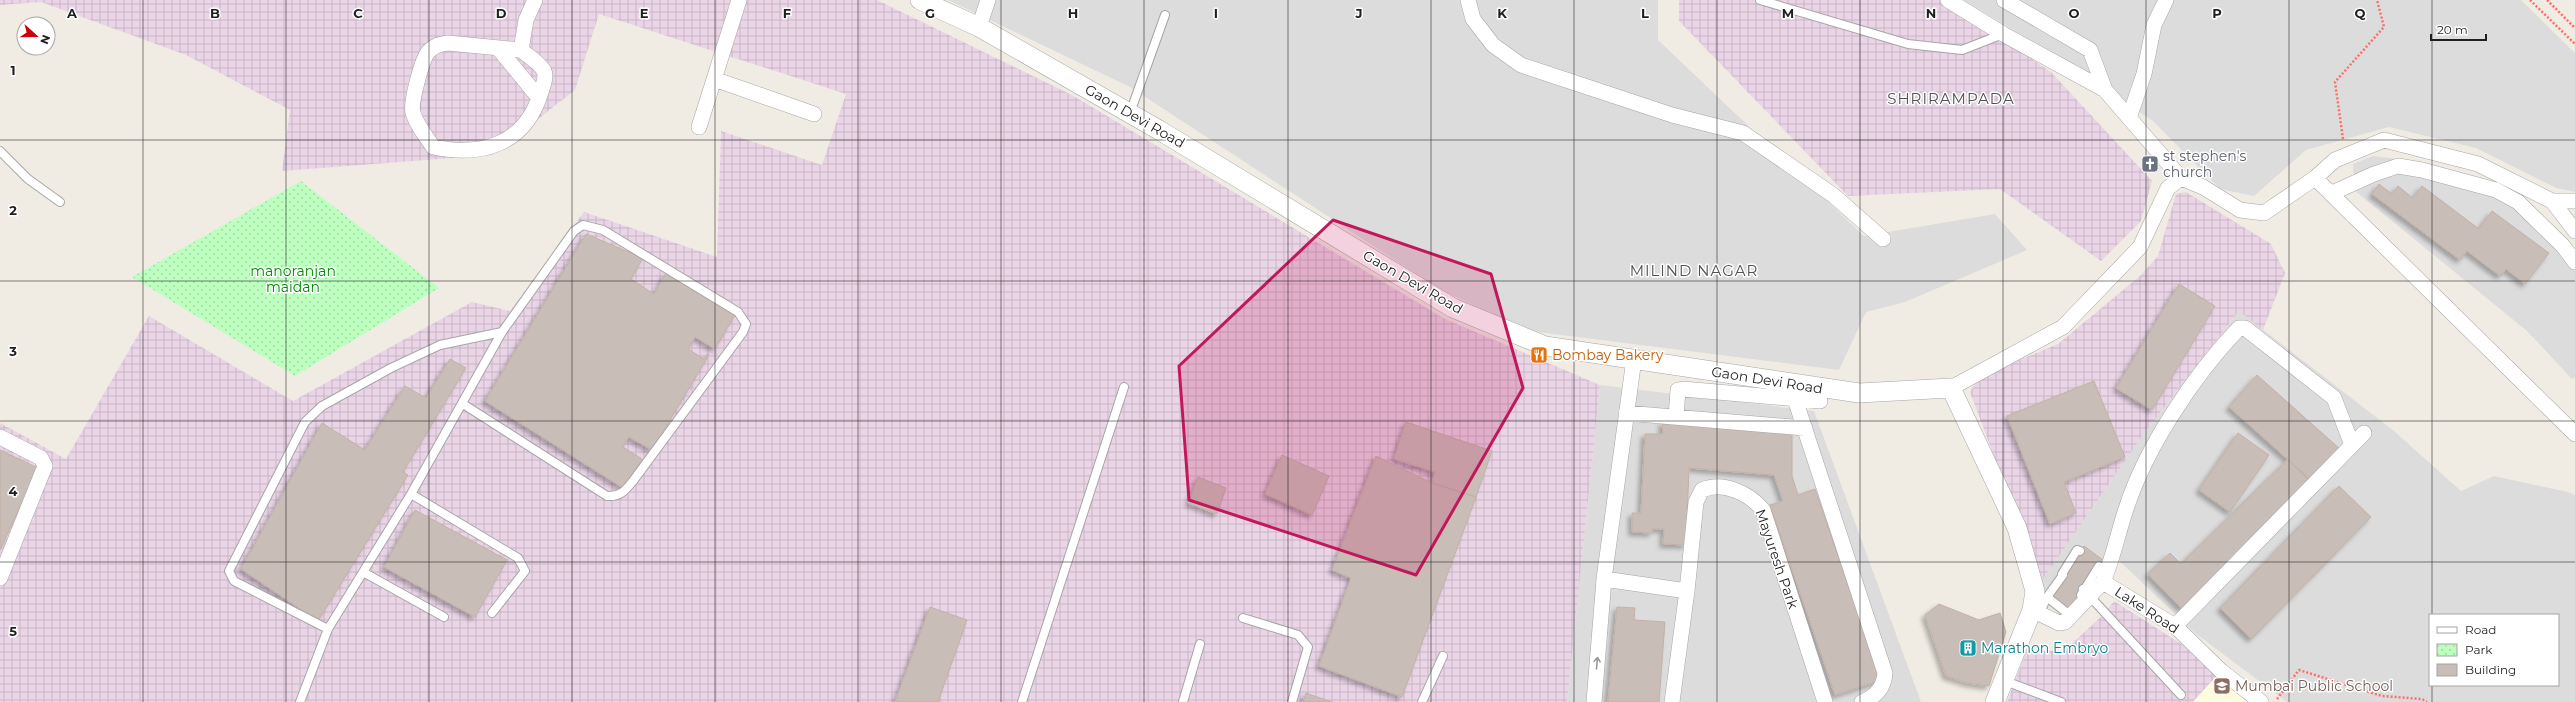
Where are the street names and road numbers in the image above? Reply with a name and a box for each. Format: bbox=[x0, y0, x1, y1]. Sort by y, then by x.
street label: Gaon Devi Road bbox=[1082, 80, 1188, 152]
street label: Gaon Devi Road bbox=[1360, 246, 1466, 318]
street label: Gaon Devi Road bbox=[1710, 362, 1824, 398]
street label: Mayuresh Park bbox=[1752, 507, 1803, 612]
street label: Lake Road bbox=[2111, 582, 2183, 638]

